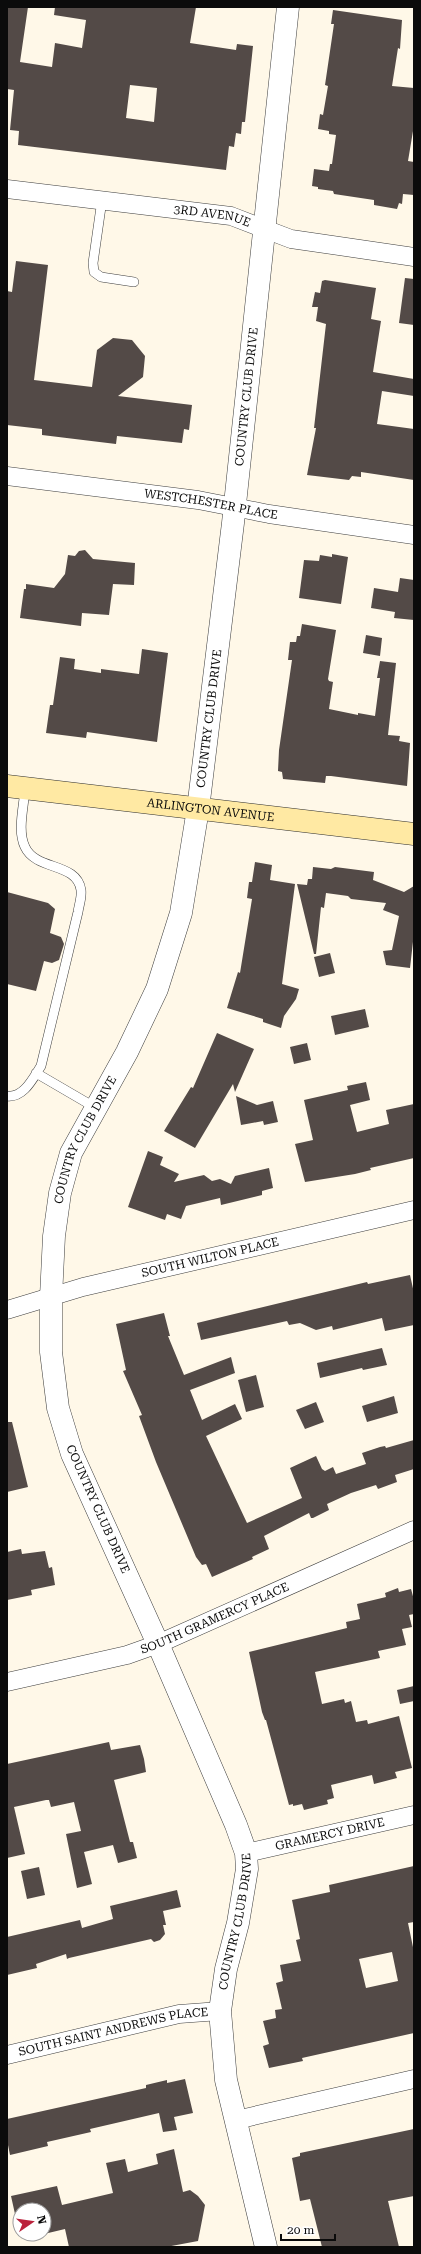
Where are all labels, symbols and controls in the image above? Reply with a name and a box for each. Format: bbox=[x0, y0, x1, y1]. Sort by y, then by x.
street label: 3RD AVENUE bbox=[173, 202, 253, 230]
street label: COUNTRY CLUB DRIVE bbox=[232, 327, 261, 467]
street label: WESTCHESTER PLACE bbox=[143, 486, 279, 522]
street label: COUNTRY CLUB DRIVE bbox=[194, 649, 224, 789]
street label: ARLINGTON AVENUE bbox=[146, 796, 275, 824]
street label: COUNTRY CLUB DRIVE bbox=[52, 1073, 119, 1205]
street label: SOUTH WILTON PLACE bbox=[140, 1235, 280, 1280]
street label: COUNTRY CLUB DRIVE bbox=[63, 1443, 133, 1575]
street label: SOUTH GRAMERCY PLACE bbox=[139, 1580, 291, 1657]
street label: GRAMERCY DRIVE bbox=[274, 1815, 386, 1853]
street label: COUNTRY CLUB DRIVE bbox=[216, 1853, 254, 1991]
street label: SOUTH SAINT ANDREWS PLACE bbox=[17, 2005, 209, 2059]
north arrow bbox=[12, 2202, 52, 2242]
text: N bbox=[34, 2214, 49, 2226]
scale bar bbox=[281, 2216, 335, 2242]
text: 20 m bbox=[287, 2223, 314, 2237]

